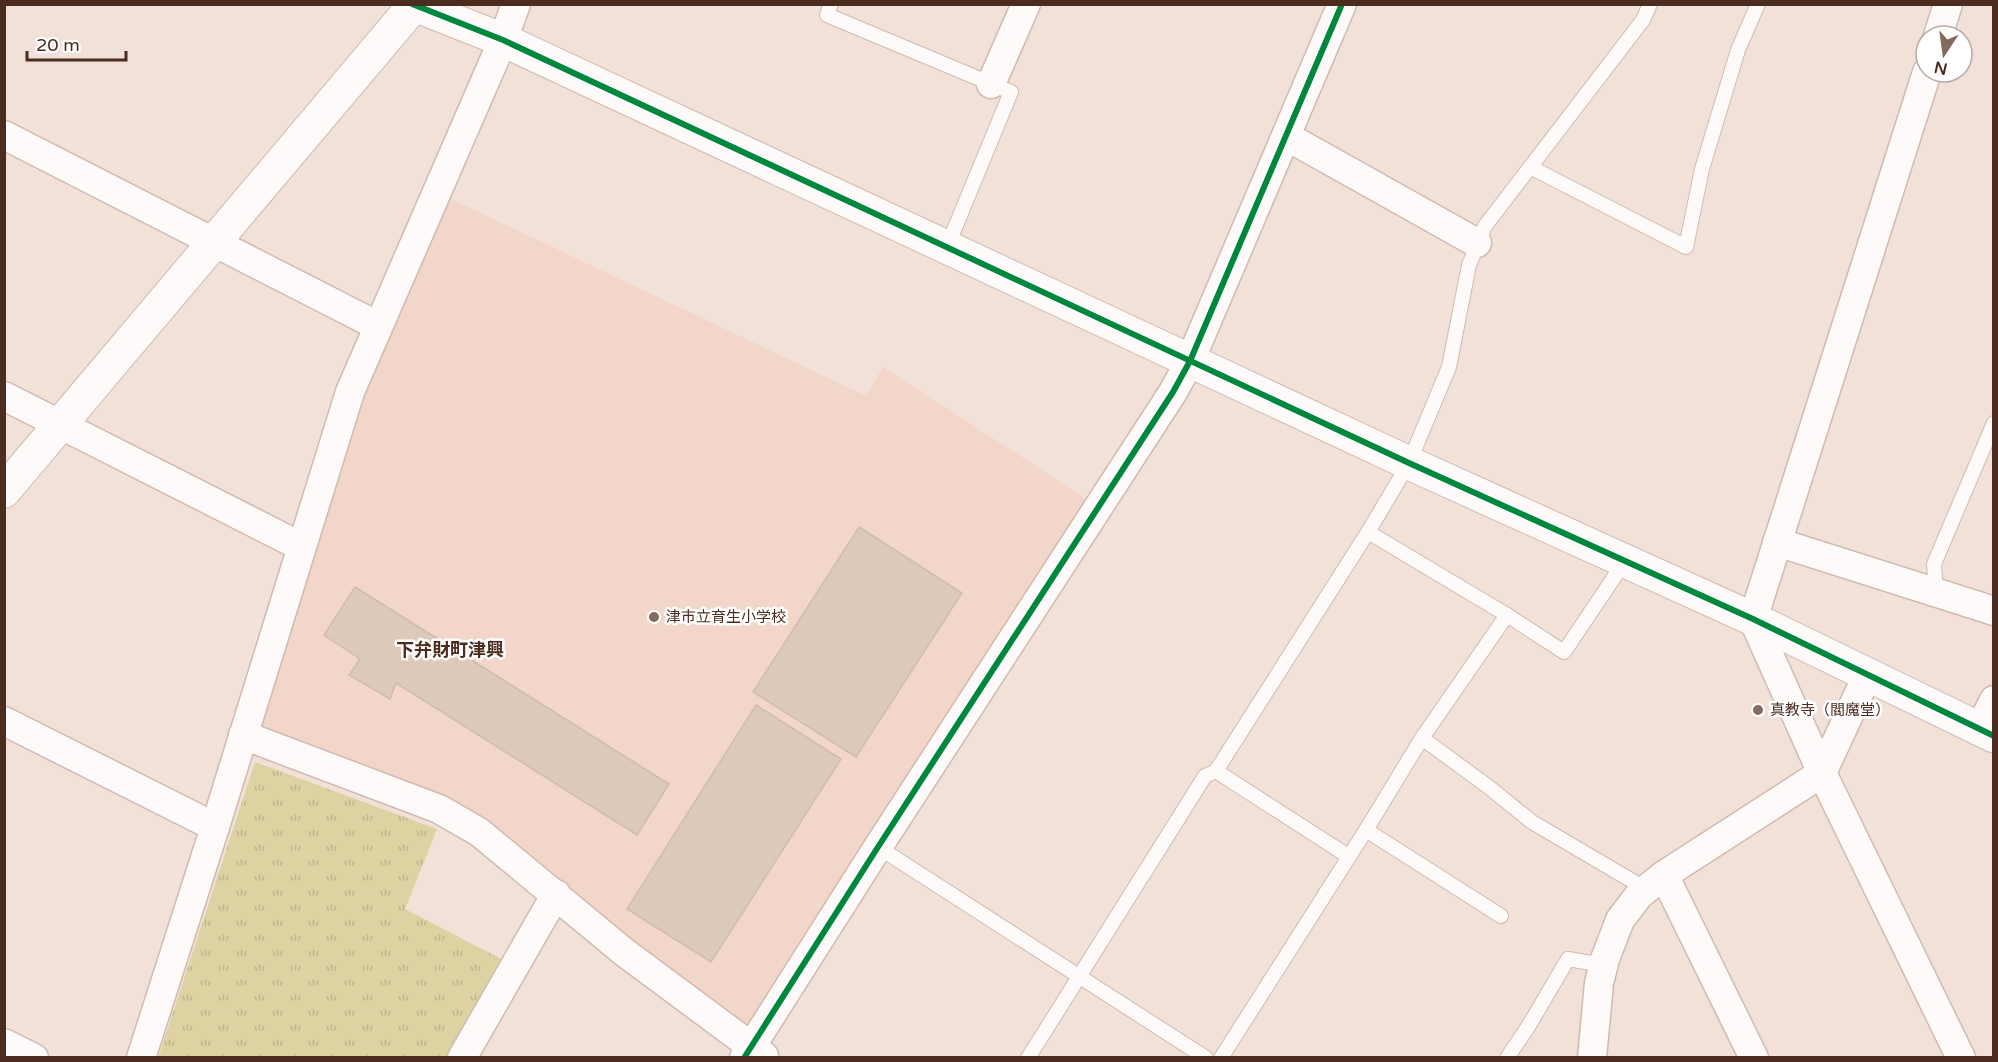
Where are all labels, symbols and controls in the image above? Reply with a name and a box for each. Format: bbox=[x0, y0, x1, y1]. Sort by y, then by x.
scale bar bbox=[27, 24, 126, 62]
north arrow bbox=[1914, 24, 1974, 84]
text: 20 m bbox=[36, 34, 80, 56]
text: N bbox=[1932, 56, 1949, 79]
place label: 津市立育生小学校 bbox=[666, 608, 786, 626]
marker: 津市立育生小学校 bbox=[647, 610, 661, 624]
district label: 下弁財町津興 bbox=[396, 639, 504, 661]
place label: 真教寺（閻魔堂） bbox=[1770, 701, 1890, 719]
marker: 真教寺（閻魔堂） bbox=[1751, 703, 1765, 717]

